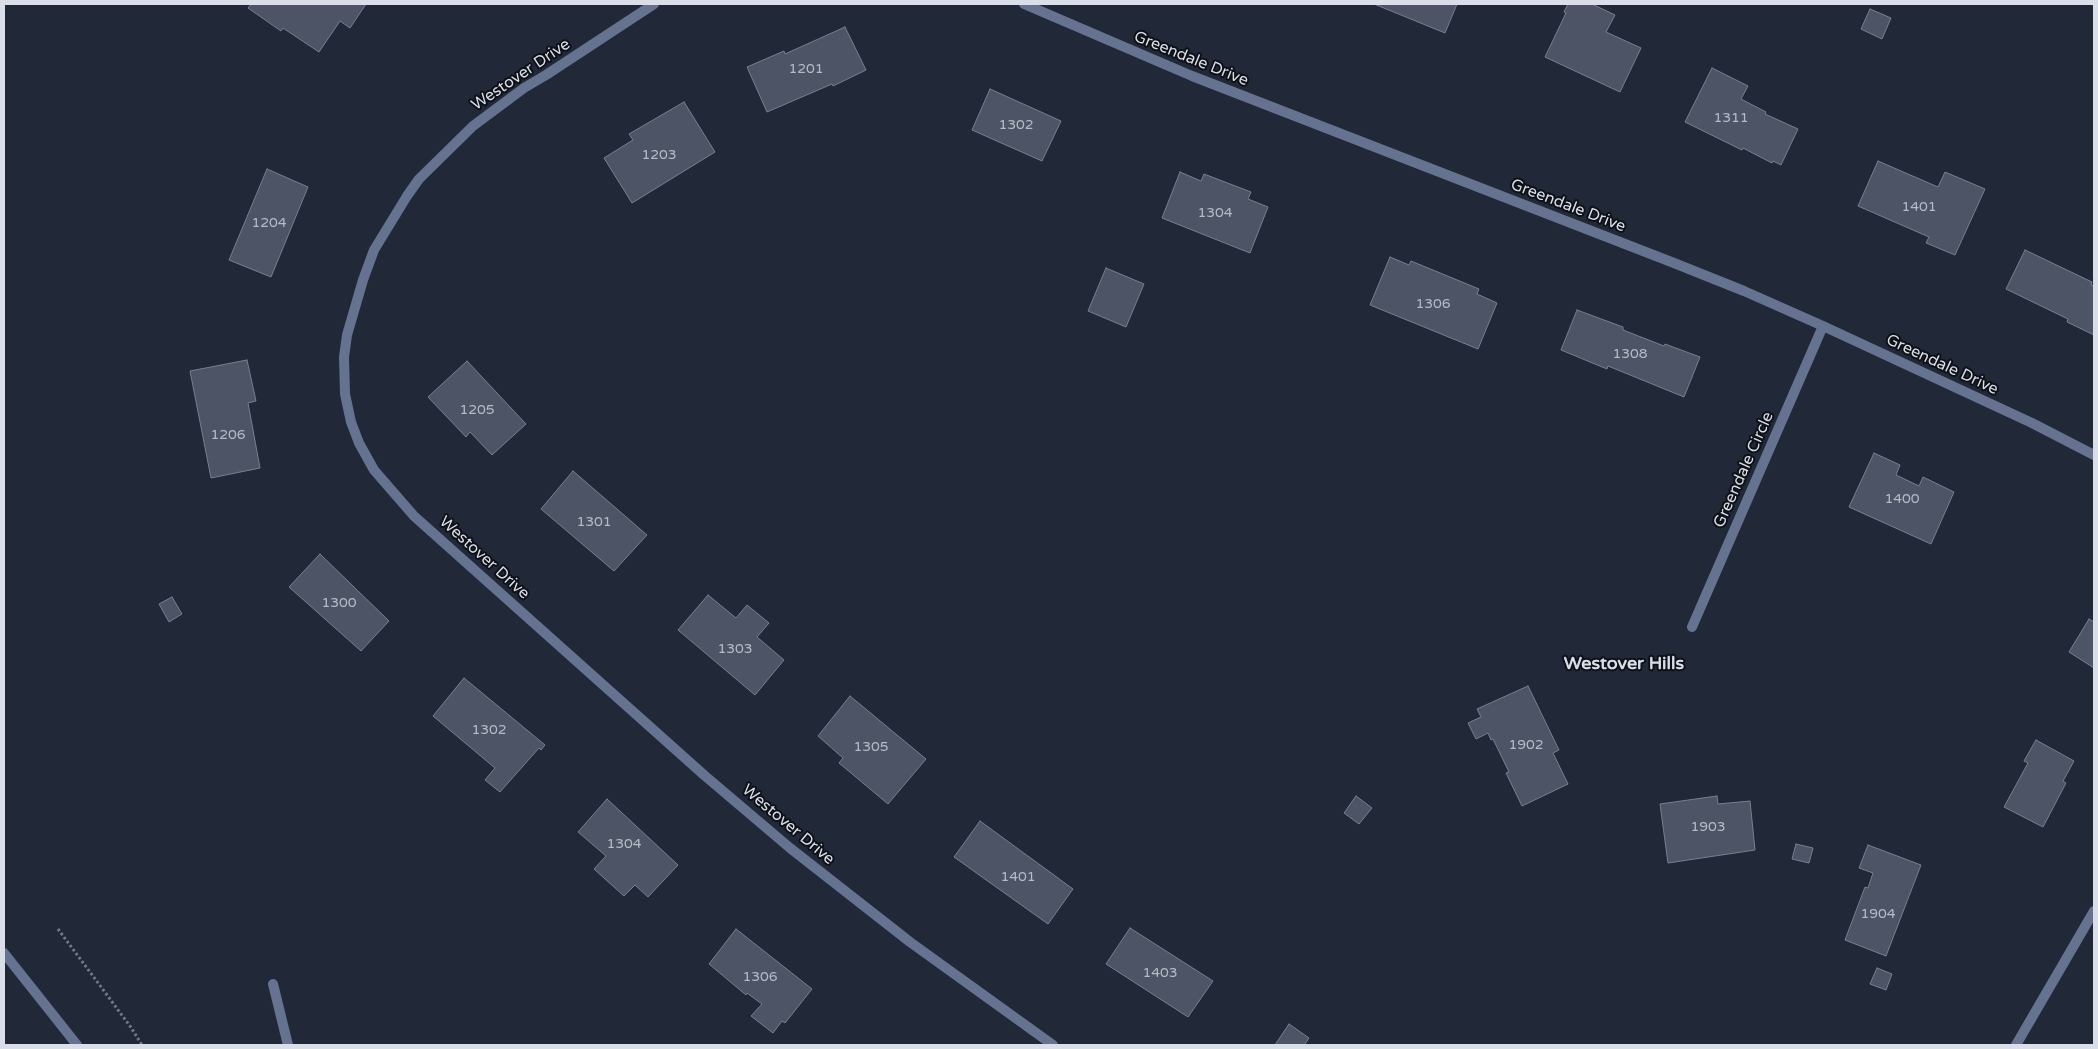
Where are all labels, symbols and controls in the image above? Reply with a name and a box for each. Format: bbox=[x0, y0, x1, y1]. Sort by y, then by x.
street label: Greendale Drive bbox=[1131, 27, 1251, 91]
street label: Westover Drive bbox=[468, 35, 574, 115]
house number: 1201 bbox=[788, 61, 824, 77]
house number: 1311 bbox=[1713, 110, 1749, 126]
house number: 1302 bbox=[998, 117, 1034, 133]
house number: 1203 bbox=[641, 147, 677, 163]
street label: Greendale Drive bbox=[1508, 175, 1628, 237]
house number: 1401 bbox=[1901, 199, 1937, 215]
house number: 1304 bbox=[1197, 205, 1233, 221]
house number: 1204 bbox=[251, 215, 287, 231]
house number: 1306 bbox=[1415, 296, 1451, 312]
street label: Greendale Drive bbox=[1883, 331, 2001, 399]
house number: 1308 bbox=[1612, 346, 1648, 362]
house number: 1205 bbox=[459, 402, 495, 418]
street label: Greendale Circle bbox=[1710, 409, 1778, 531]
house number: 1206 bbox=[210, 427, 246, 443]
house number: 1400 bbox=[1884, 491, 1920, 507]
street label: Westover Drive bbox=[435, 512, 533, 604]
house number: 1301 bbox=[576, 514, 612, 530]
house number: 1300 bbox=[321, 595, 357, 611]
house number: 1303 bbox=[717, 641, 753, 657]
district label: Westover Hills bbox=[1564, 653, 1684, 675]
house number: 1302 bbox=[471, 722, 507, 738]
house number: 1902 bbox=[1508, 737, 1544, 753]
house number: 1305 bbox=[853, 739, 889, 755]
street label: Westover Drive bbox=[738, 781, 838, 869]
house number: 1903 bbox=[1690, 819, 1726, 835]
house number: 1304 bbox=[606, 836, 642, 852]
house number: 1401 bbox=[1000, 869, 1036, 885]
house number: 1904 bbox=[1860, 906, 1896, 922]
house number: 1403 bbox=[1142, 965, 1178, 981]
house number: 1306 bbox=[742, 969, 778, 985]

